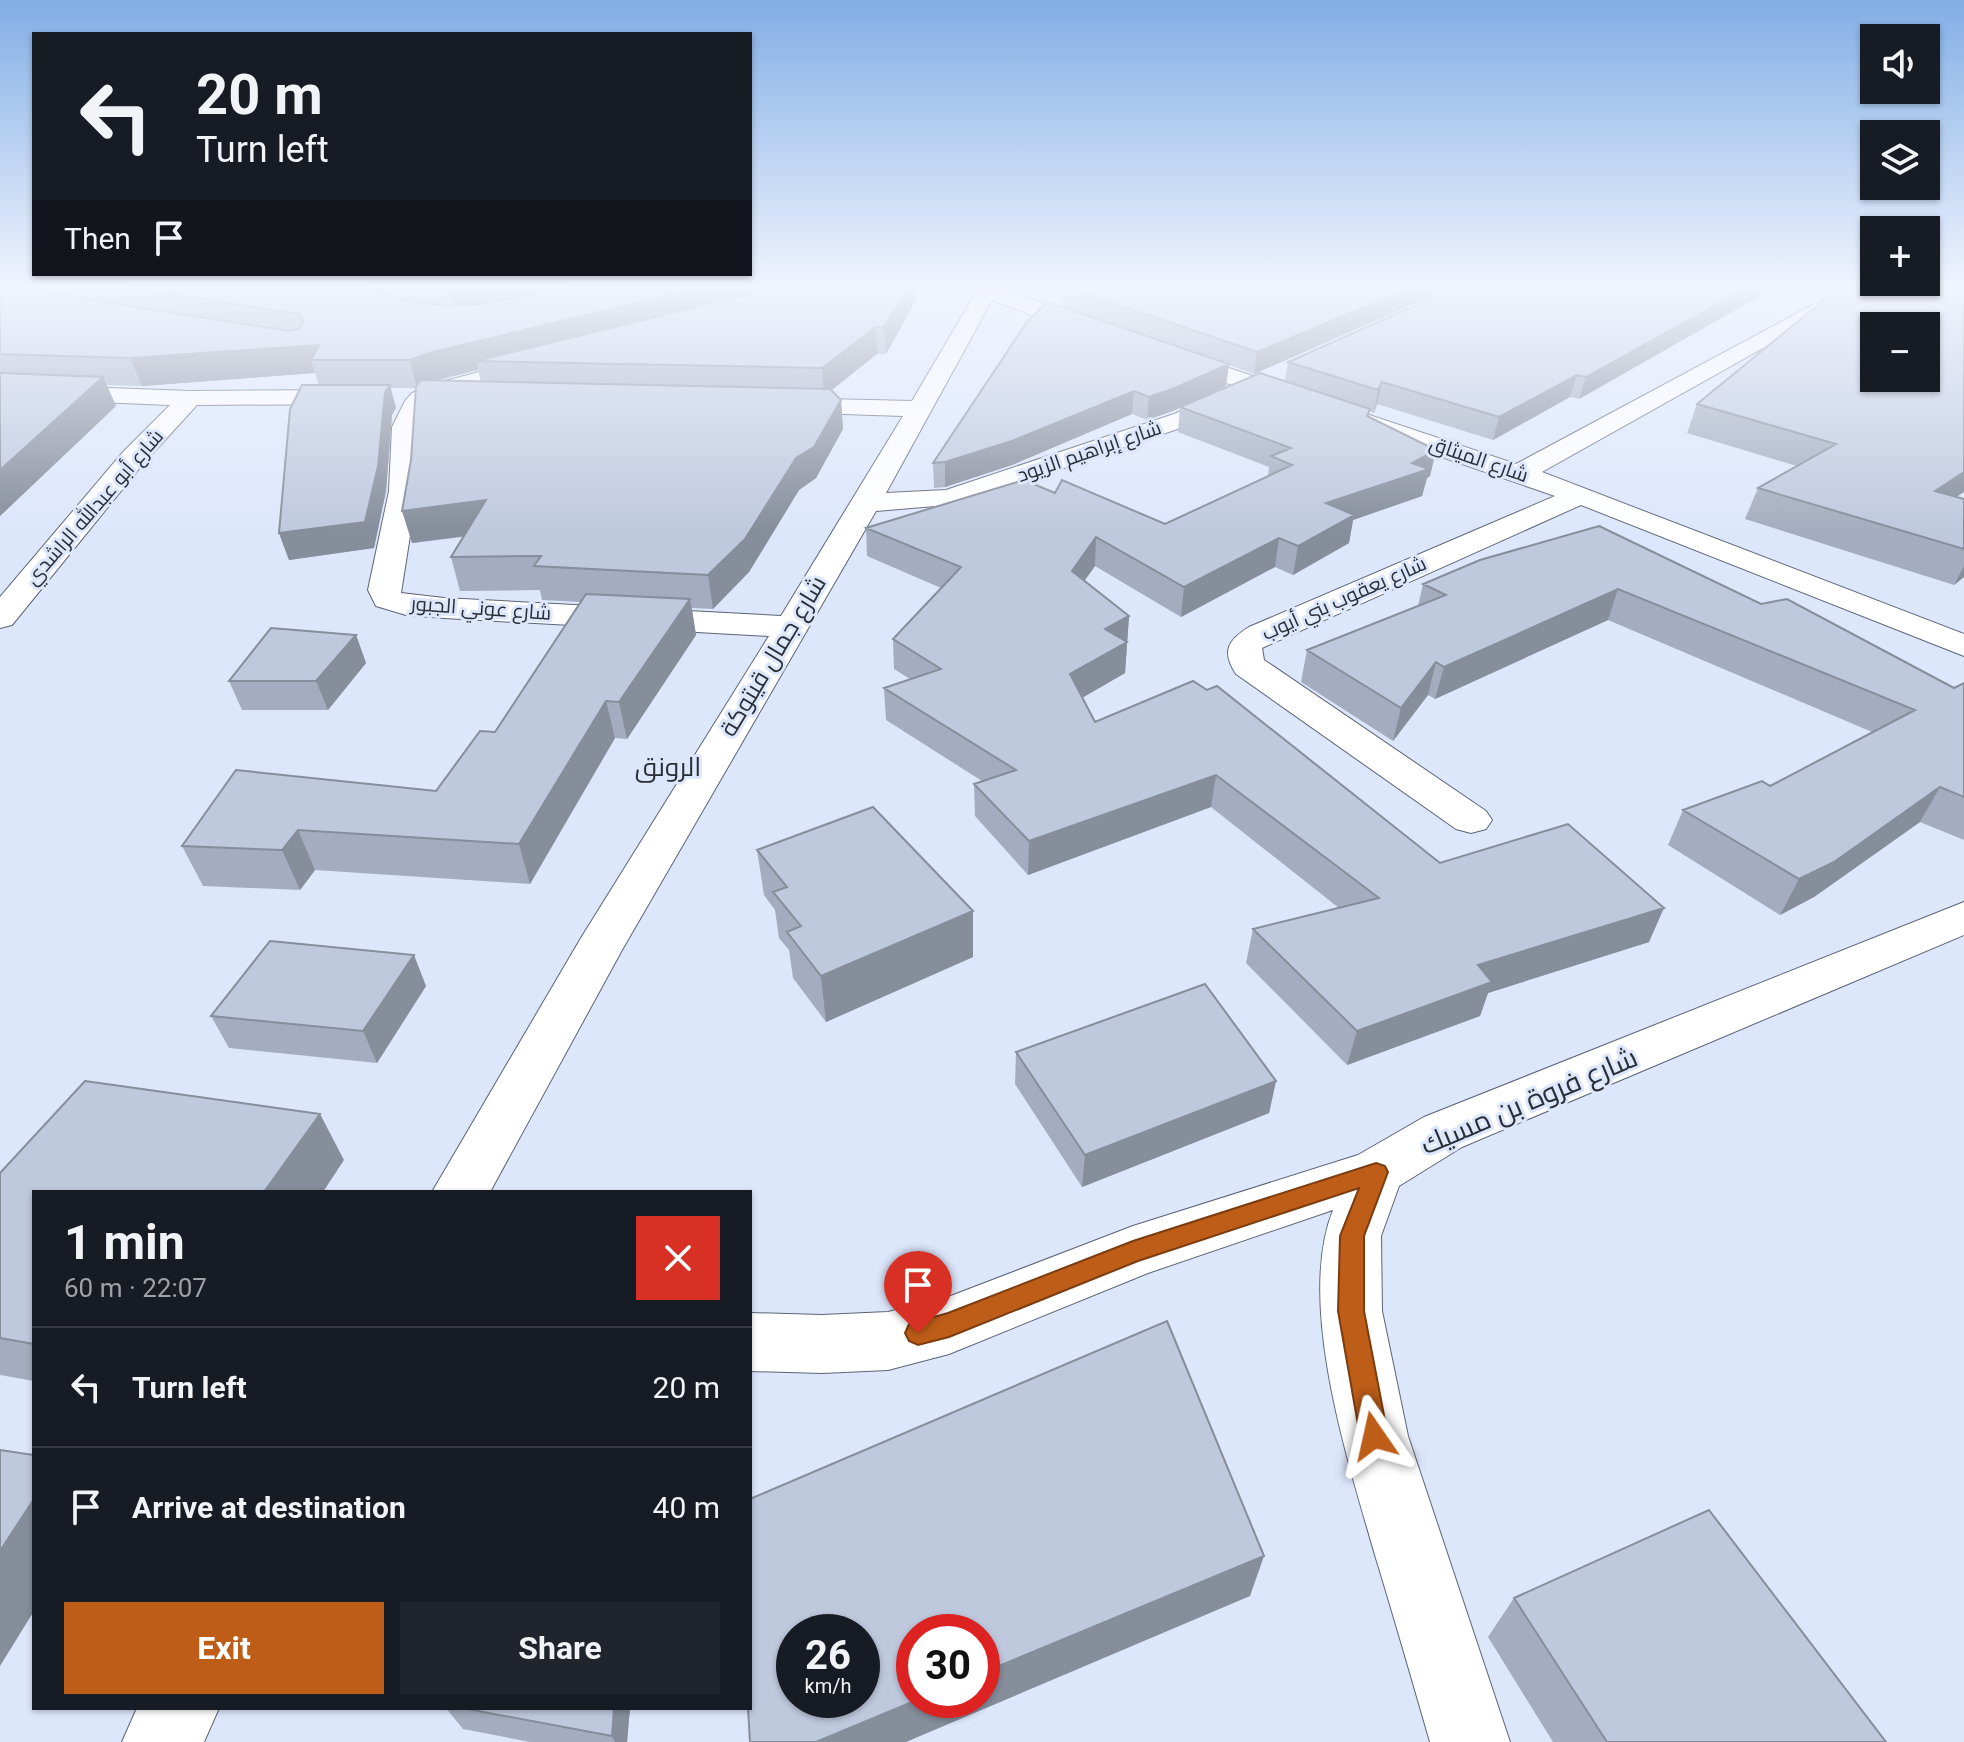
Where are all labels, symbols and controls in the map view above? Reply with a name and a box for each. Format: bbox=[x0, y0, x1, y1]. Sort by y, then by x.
map controls bbox=[1860, 24, 1940, 392]
button: sound bbox=[1860, 24, 1940, 104]
text: 20 m bbox=[196, 62, 323, 128]
icon: left bbox=[64, 64, 168, 168]
button: layers bbox=[1860, 120, 1940, 200]
text: Turn left bbox=[196, 129, 329, 171]
icon: arrive bbox=[147, 216, 191, 260]
button: + bbox=[1860, 216, 1940, 296]
text: Then bbox=[64, 221, 131, 256]
button: − bbox=[1860, 312, 1940, 392]
street label: شارع إبراهيم الزيود bbox=[1014, 415, 1165, 489]
street label: شارع أبو عبدالله الراشدي bbox=[19, 424, 171, 592]
street label: شارع الميثاق bbox=[1426, 431, 1532, 489]
street label: شارع يعقوب بني أيوب bbox=[1258, 551, 1432, 649]
street label: شارع جمال قيتوكة bbox=[714, 571, 834, 742]
street label: شارع عوني الجبور bbox=[409, 591, 552, 629]
district label: الرونق bbox=[635, 752, 701, 783]
street label: شارع فروة بن مسيك bbox=[1416, 1040, 1643, 1163]
text: 1 min bbox=[64, 1214, 185, 1271]
button: close bbox=[636, 1216, 720, 1300]
pin bbox=[884, 1251, 952, 1333]
icon: arrive bbox=[896, 1263, 940, 1307]
text: 60 m · 22:07 bbox=[64, 1273, 207, 1303]
icon: left bbox=[64, 1365, 108, 1409]
text: Turn left bbox=[132, 1370, 247, 1405]
text: 20 m bbox=[653, 1370, 720, 1405]
position arrow bbox=[1332, 1394, 1416, 1478]
icon: arrive bbox=[64, 1485, 108, 1529]
text: Arrive at destination bbox=[132, 1490, 406, 1525]
text: 40 m bbox=[653, 1490, 720, 1525]
button: Exit bbox=[64, 1602, 384, 1694]
button: Share bbox=[400, 1602, 720, 1694]
speed limit sign: 30 bbox=[896, 1614, 1000, 1718]
text: 26 bbox=[805, 1632, 851, 1679]
text: km/h bbox=[805, 1674, 851, 1698]

